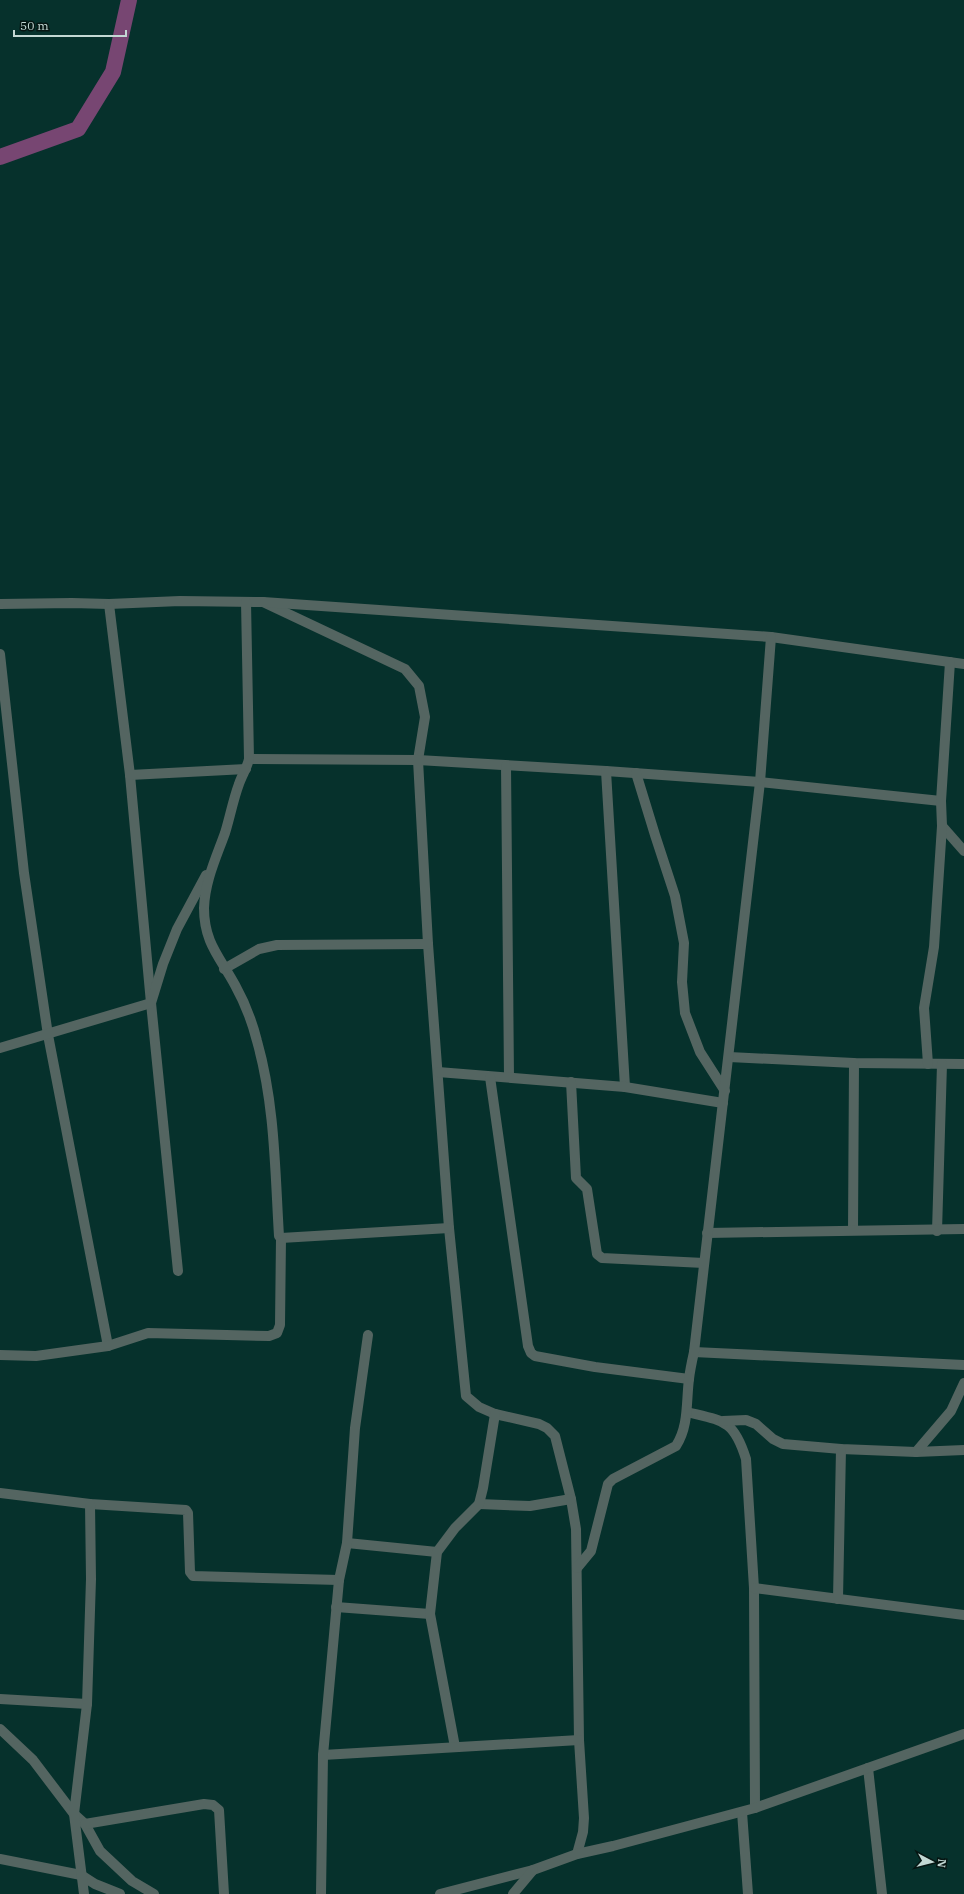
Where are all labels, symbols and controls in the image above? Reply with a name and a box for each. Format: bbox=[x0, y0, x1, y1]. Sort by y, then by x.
scale bar bbox=[14, 12, 126, 38]
text: 50 m bbox=[20, 18, 49, 33]
north arrow bbox=[912, 1842, 952, 1882]
text: N bbox=[934, 1858, 949, 1869]

